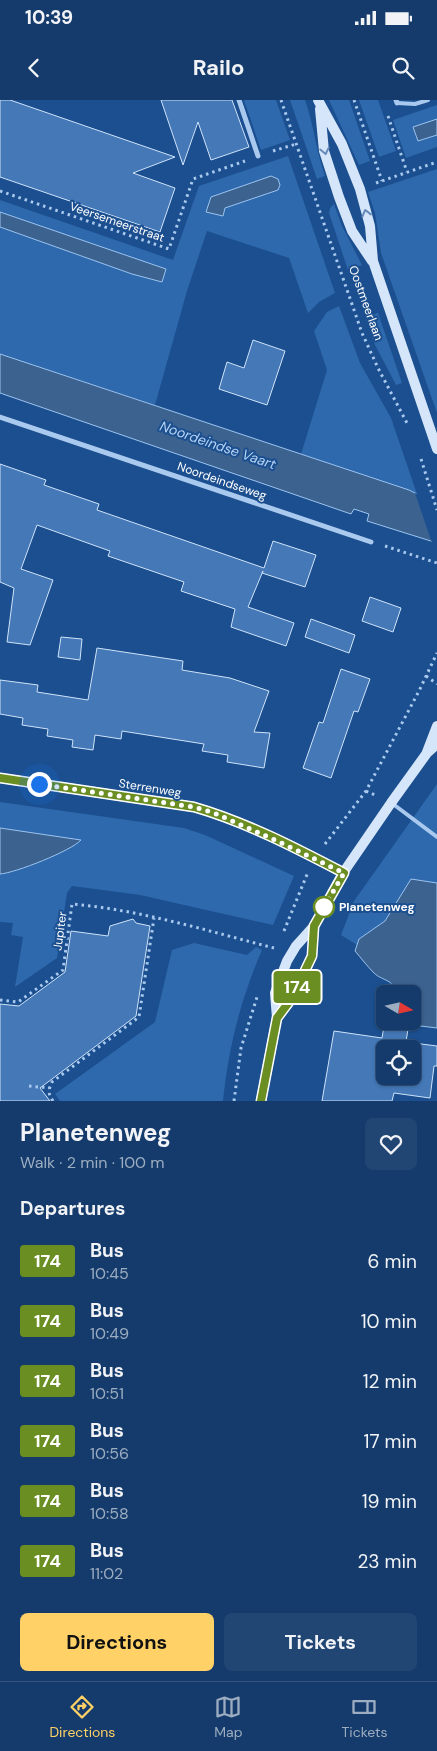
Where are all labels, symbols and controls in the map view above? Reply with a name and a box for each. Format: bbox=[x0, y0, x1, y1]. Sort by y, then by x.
text: 10:39 bbox=[25, 5, 73, 30]
text: Railo bbox=[193, 53, 244, 82]
icon: back bbox=[20, 54, 48, 82]
icon: search bbox=[389, 54, 417, 82]
one-way arrow bbox=[320, 147, 330, 156]
street label: Veersemeerstraat bbox=[67, 198, 167, 246]
one-way arrow bbox=[361, 208, 372, 217]
street label: Oostmeerlaan bbox=[345, 263, 387, 343]
water label: Noordeindse Vaart bbox=[158, 417, 279, 474]
street label: Noordeindseweg bbox=[175, 458, 269, 504]
your location bbox=[27, 772, 52, 797]
street label: Sterrenweg bbox=[118, 775, 183, 801]
marker: Planetenweg bbox=[313, 896, 335, 918]
place label: Planetenweg bbox=[339, 899, 415, 915]
street label: Jupiter bbox=[49, 910, 71, 951]
line badge: 174 bbox=[268, 971, 326, 1003]
text: 174 bbox=[284, 975, 310, 999]
north arrow bbox=[376, 985, 421, 1030]
map controls bbox=[376, 985, 421, 1085]
button: locate bbox=[376, 1040, 421, 1085]
text: Planetenweg bbox=[20, 1117, 171, 1148]
button: heart bbox=[365, 1118, 417, 1170]
text: Walk · 2 min · 100 m bbox=[20, 1152, 165, 1173]
text: Departures bbox=[20, 1196, 125, 1221]
text: Bus bbox=[90, 1238, 124, 1263]
text: 174 bbox=[34, 1249, 61, 1273]
text: 6 min bbox=[368, 1249, 417, 1274]
text: 10:45 bbox=[90, 1263, 129, 1284]
text: Bus bbox=[90, 1298, 124, 1323]
text: 174 bbox=[34, 1309, 61, 1333]
text: 10 min bbox=[361, 1309, 417, 1334]
text: 10:49 bbox=[90, 1323, 129, 1344]
text: Bus bbox=[90, 1358, 124, 1383]
text: 174 bbox=[34, 1369, 61, 1393]
text: 12 min bbox=[363, 1369, 417, 1394]
text: 10:51 bbox=[90, 1383, 124, 1404]
text: Bus bbox=[90, 1418, 124, 1443]
text: 174 bbox=[34, 1429, 61, 1453]
text: 17 min bbox=[363, 1429, 417, 1454]
text: 10:56 bbox=[90, 1443, 129, 1464]
text: Bus bbox=[90, 1478, 124, 1503]
text: 174 bbox=[34, 1489, 61, 1513]
text: 19 min bbox=[362, 1489, 417, 1514]
text: 10:58 bbox=[90, 1503, 129, 1524]
text: Bus bbox=[90, 1538, 124, 1563]
text: 174 bbox=[34, 1549, 61, 1573]
text: 23 min bbox=[357, 1549, 417, 1574]
text: 11:02 bbox=[90, 1563, 123, 1584]
button: Directions bbox=[20, 1613, 214, 1671]
button: Tickets bbox=[224, 1613, 417, 1671]
tab: Directions bbox=[49, 1693, 115, 1741]
tab: Map bbox=[214, 1693, 243, 1741]
tab: Tickets bbox=[341, 1693, 387, 1741]

